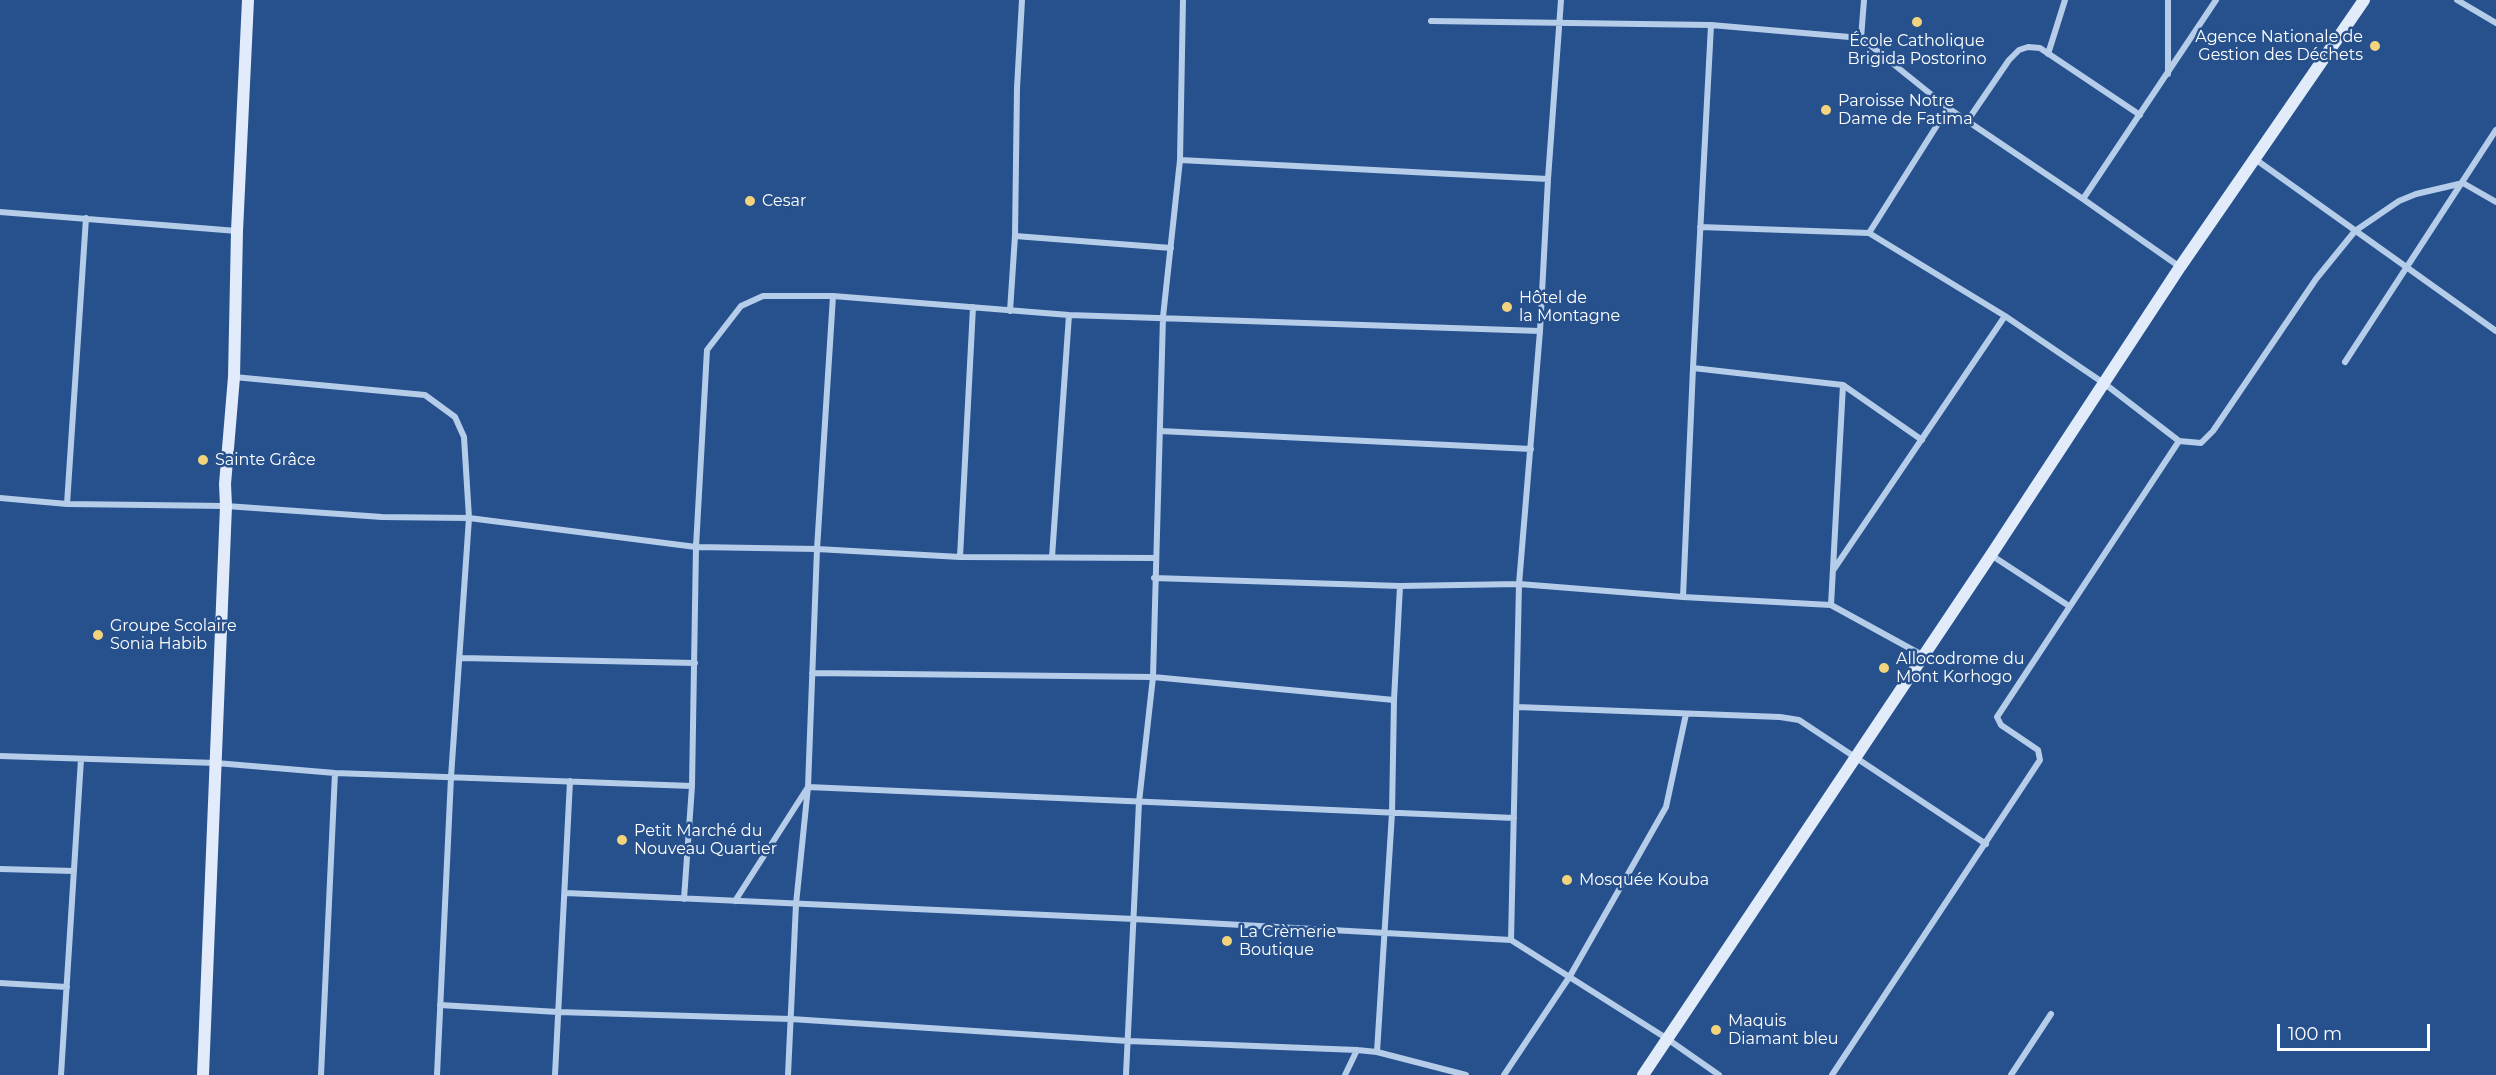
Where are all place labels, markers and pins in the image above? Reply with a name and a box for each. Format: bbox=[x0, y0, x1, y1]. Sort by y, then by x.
marker: École Catholique Brigida Postorino bbox=[1910, 15, 1924, 29]
place label: Agence Nationale de Gestion des Déchets bbox=[2195, 27, 2363, 65]
place label: École Catholique Brigida Postorino bbox=[1847, 31, 1987, 69]
marker: Agence Nationale de Gestion des Déchets bbox=[2368, 39, 2382, 53]
place label: Paroisse Notre Dame de Fatima bbox=[1838, 91, 1973, 129]
marker: Paroisse Notre Dame de Fatima bbox=[1819, 103, 1833, 117]
place label: Cesar bbox=[762, 191, 806, 211]
marker: Cesar bbox=[743, 194, 757, 208]
place label: Hôtel de la Montagne bbox=[1519, 288, 1620, 326]
marker: Hôtel de la Montagne bbox=[1500, 300, 1514, 314]
place label: Sainte Grâce bbox=[215, 450, 316, 470]
marker: Sainte Grâce bbox=[196, 453, 210, 467]
place label: Groupe Scolaire Sonia Habib bbox=[110, 616, 237, 654]
marker: Groupe Scolaire Sonia Habib bbox=[91, 628, 105, 642]
place label: Allocodrome du Mont Korhogo bbox=[1896, 649, 2025, 687]
marker: Allocodrome du Mont Korhogo bbox=[1877, 661, 1891, 675]
place label: Petit Marché du Nouveau Quartier bbox=[634, 821, 777, 859]
marker: Petit Marché du Nouveau Quartier bbox=[615, 833, 629, 847]
place label: Mosquée Kouba bbox=[1579, 870, 1709, 890]
marker: Mosquée Kouba bbox=[1560, 873, 1574, 887]
place label: La Crèmerie Boutique bbox=[1239, 922, 1336, 960]
marker: La Crèmerie Boutique bbox=[1220, 934, 1234, 948]
place label: Maquis Diamant bleu bbox=[1728, 1011, 1838, 1049]
marker: Maquis Diamant bleu bbox=[1709, 1023, 1723, 1037]

